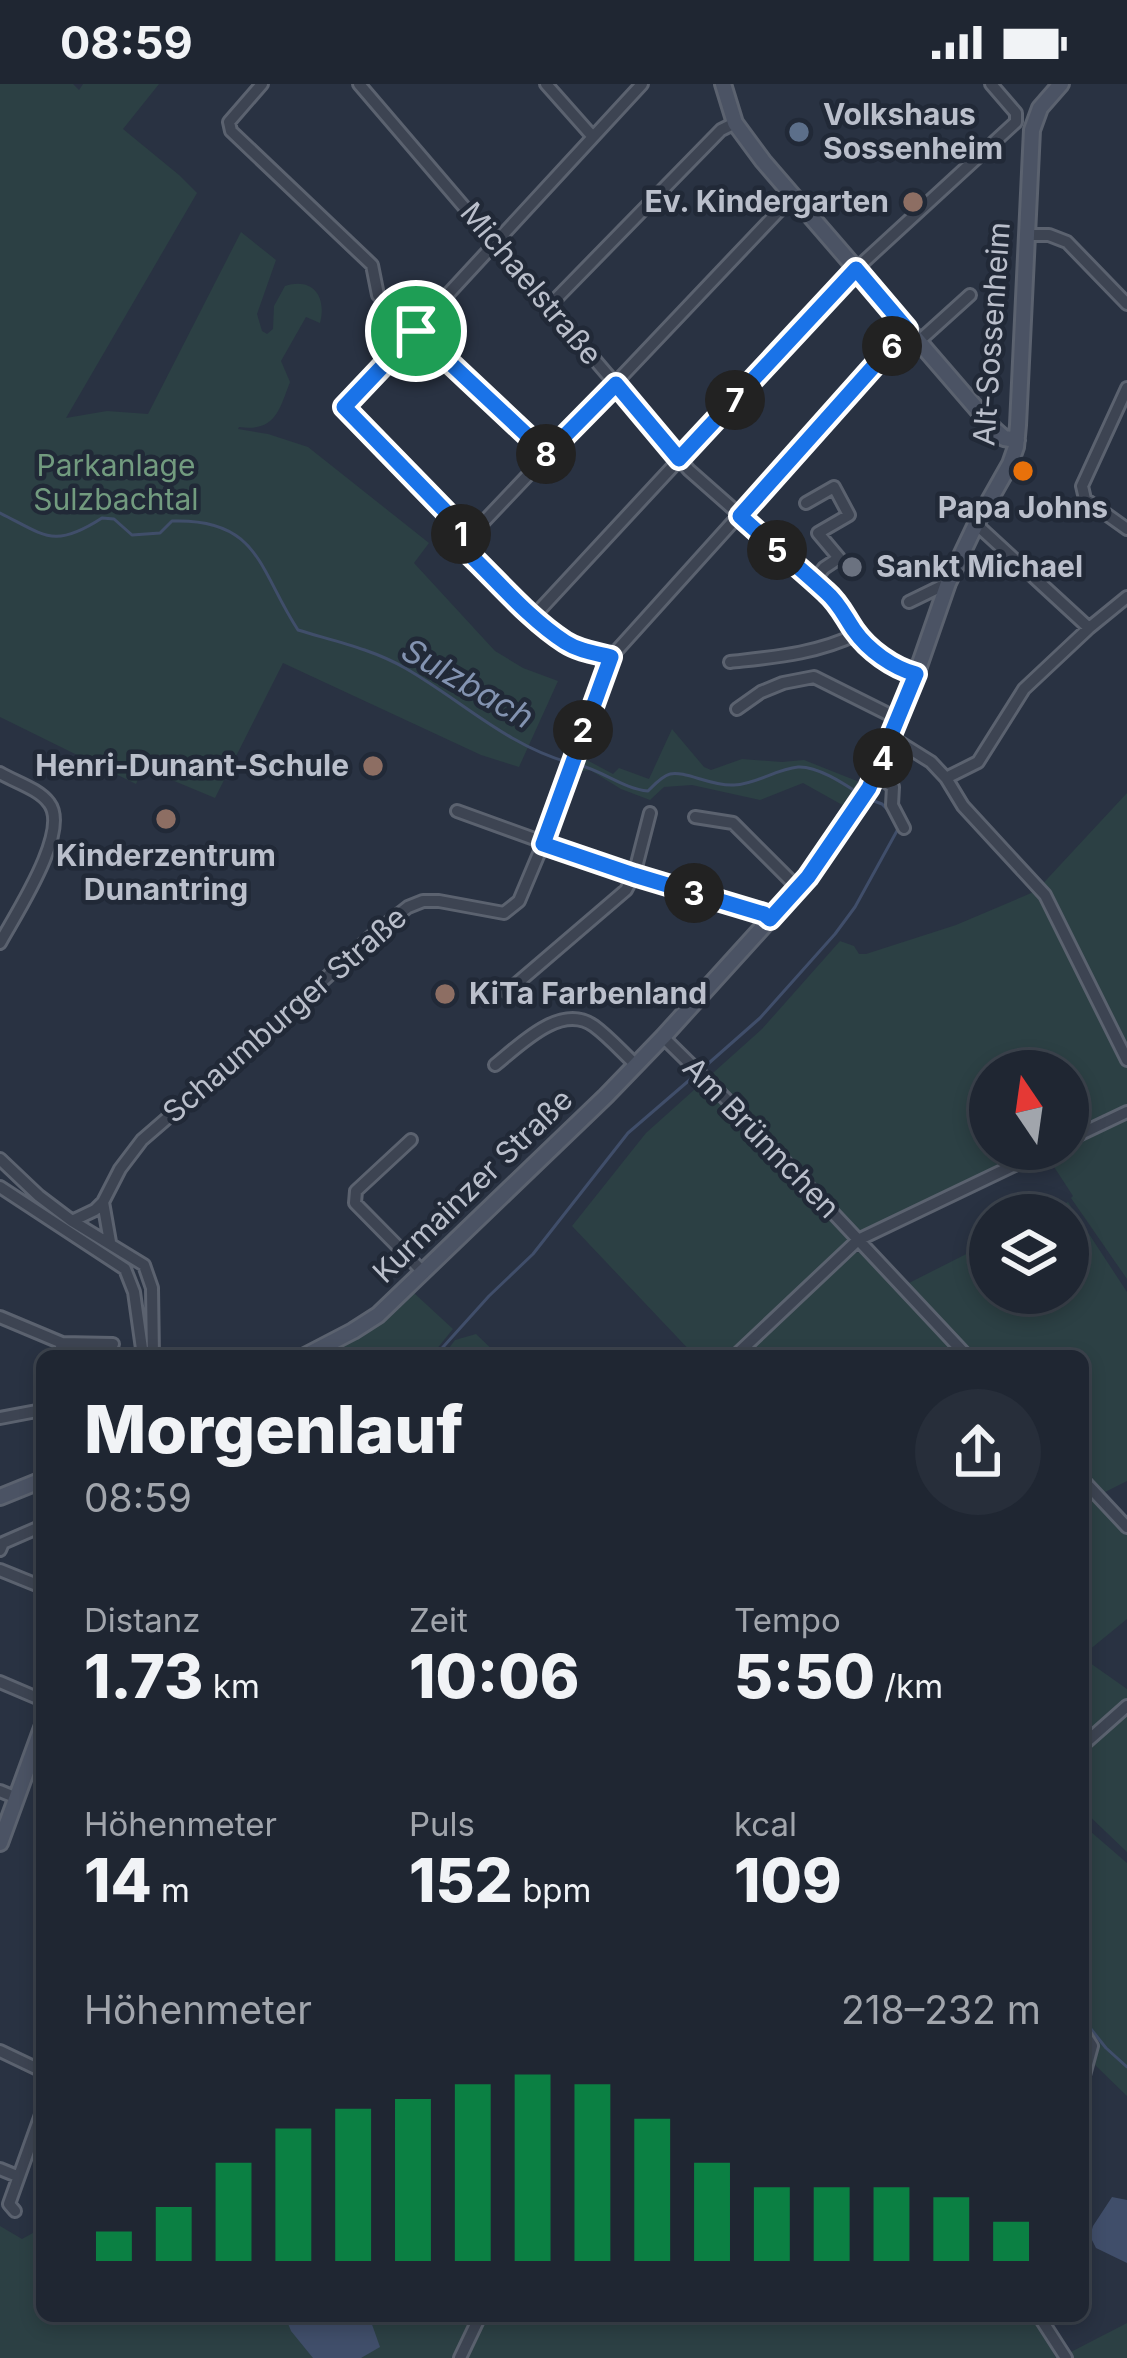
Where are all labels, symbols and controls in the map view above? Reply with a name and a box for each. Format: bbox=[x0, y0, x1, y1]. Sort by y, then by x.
text: 08:59 bbox=[60, 15, 193, 70]
place label: Volkshaus Sossenheim bbox=[823, 96, 1003, 166]
marker: Volkshaus Sossenheim bbox=[786, 119, 812, 145]
place label: Ev. Kindergarten bbox=[644, 183, 889, 219]
marker: Ev. Kindergarten bbox=[900, 189, 926, 215]
street label: Michaelstraße bbox=[453, 195, 610, 372]
street label: Alt-Sossenheim bbox=[965, 221, 1017, 447]
pin bbox=[365, 280, 467, 382]
icon: arrive bbox=[383, 298, 449, 364]
pin: 6 bbox=[862, 316, 922, 376]
text: 6 bbox=[881, 326, 903, 366]
pin: 7 bbox=[705, 370, 765, 430]
text: 7 bbox=[725, 380, 745, 420]
pin: 8 bbox=[516, 424, 576, 484]
text: 8 bbox=[535, 434, 557, 474]
park label: Parkanlage Sulzbachtal bbox=[33, 447, 199, 517]
marker: Papa Johns bbox=[1010, 458, 1036, 484]
place label: Papa Johns bbox=[938, 489, 1108, 525]
pin: 1 bbox=[431, 504, 491, 564]
text: 1 bbox=[454, 514, 468, 554]
pin: 5 bbox=[747, 520, 807, 580]
text: 5 bbox=[766, 530, 788, 570]
place label: Sankt Michael bbox=[876, 548, 1083, 584]
marker: Sankt Michael bbox=[839, 554, 865, 580]
water label: Sulzbach bbox=[395, 629, 541, 737]
pin: 2 bbox=[553, 700, 613, 760]
text: 2 bbox=[573, 710, 593, 750]
pin: 4 bbox=[853, 728, 913, 788]
text: 4 bbox=[872, 738, 894, 778]
place label: Henri-Dunant-Schule bbox=[35, 747, 349, 783]
marker: Henri-Dunant-Schule bbox=[360, 753, 386, 779]
marker: Kinderzentrum Dunantring bbox=[153, 806, 179, 832]
place label: Kinderzentrum Dunantring bbox=[56, 837, 276, 907]
pin: 3 bbox=[664, 863, 724, 923]
text: 3 bbox=[683, 873, 705, 913]
street label: Schaumburger Straße bbox=[155, 899, 413, 1130]
place label: KiTa Farbenland bbox=[469, 975, 707, 1011]
marker: KiTa Farbenland bbox=[432, 981, 458, 1007]
street label: Am Brünnchen bbox=[676, 1049, 847, 1225]
north arrow bbox=[969, 1050, 1089, 1170]
map controls bbox=[969, 1050, 1089, 1314]
street label: Kurmainzer Straße bbox=[365, 1081, 580, 1290]
button: layers bbox=[969, 1194, 1089, 1314]
text: Morgenlauf bbox=[84, 1389, 463, 1469]
button: share bbox=[915, 1389, 1041, 1515]
text: 08:59 bbox=[84, 1474, 192, 1521]
text: Distanz bbox=[84, 1600, 200, 1640]
text: Zeit bbox=[409, 1600, 468, 1640]
text: Tempo bbox=[734, 1600, 841, 1640]
text: 1.73 bbox=[84, 1640, 204, 1712]
text: 10:06 bbox=[409, 1640, 579, 1712]
text: 5:50 bbox=[734, 1640, 875, 1712]
text: km bbox=[204, 1666, 260, 1706]
text: /km bbox=[875, 1666, 943, 1706]
text: Höhenmeter bbox=[84, 1804, 277, 1844]
text: Puls bbox=[409, 1804, 475, 1844]
text: kcal bbox=[734, 1804, 797, 1844]
text: 14 bbox=[84, 1844, 152, 1916]
text: 152 bbox=[409, 1844, 513, 1916]
text: 109 bbox=[734, 1844, 842, 1916]
text: m bbox=[152, 1870, 190, 1910]
text: bpm bbox=[513, 1870, 591, 1910]
text: Höhenmeter bbox=[84, 1986, 312, 2033]
text: 218–232 m bbox=[841, 1986, 1041, 2033]

